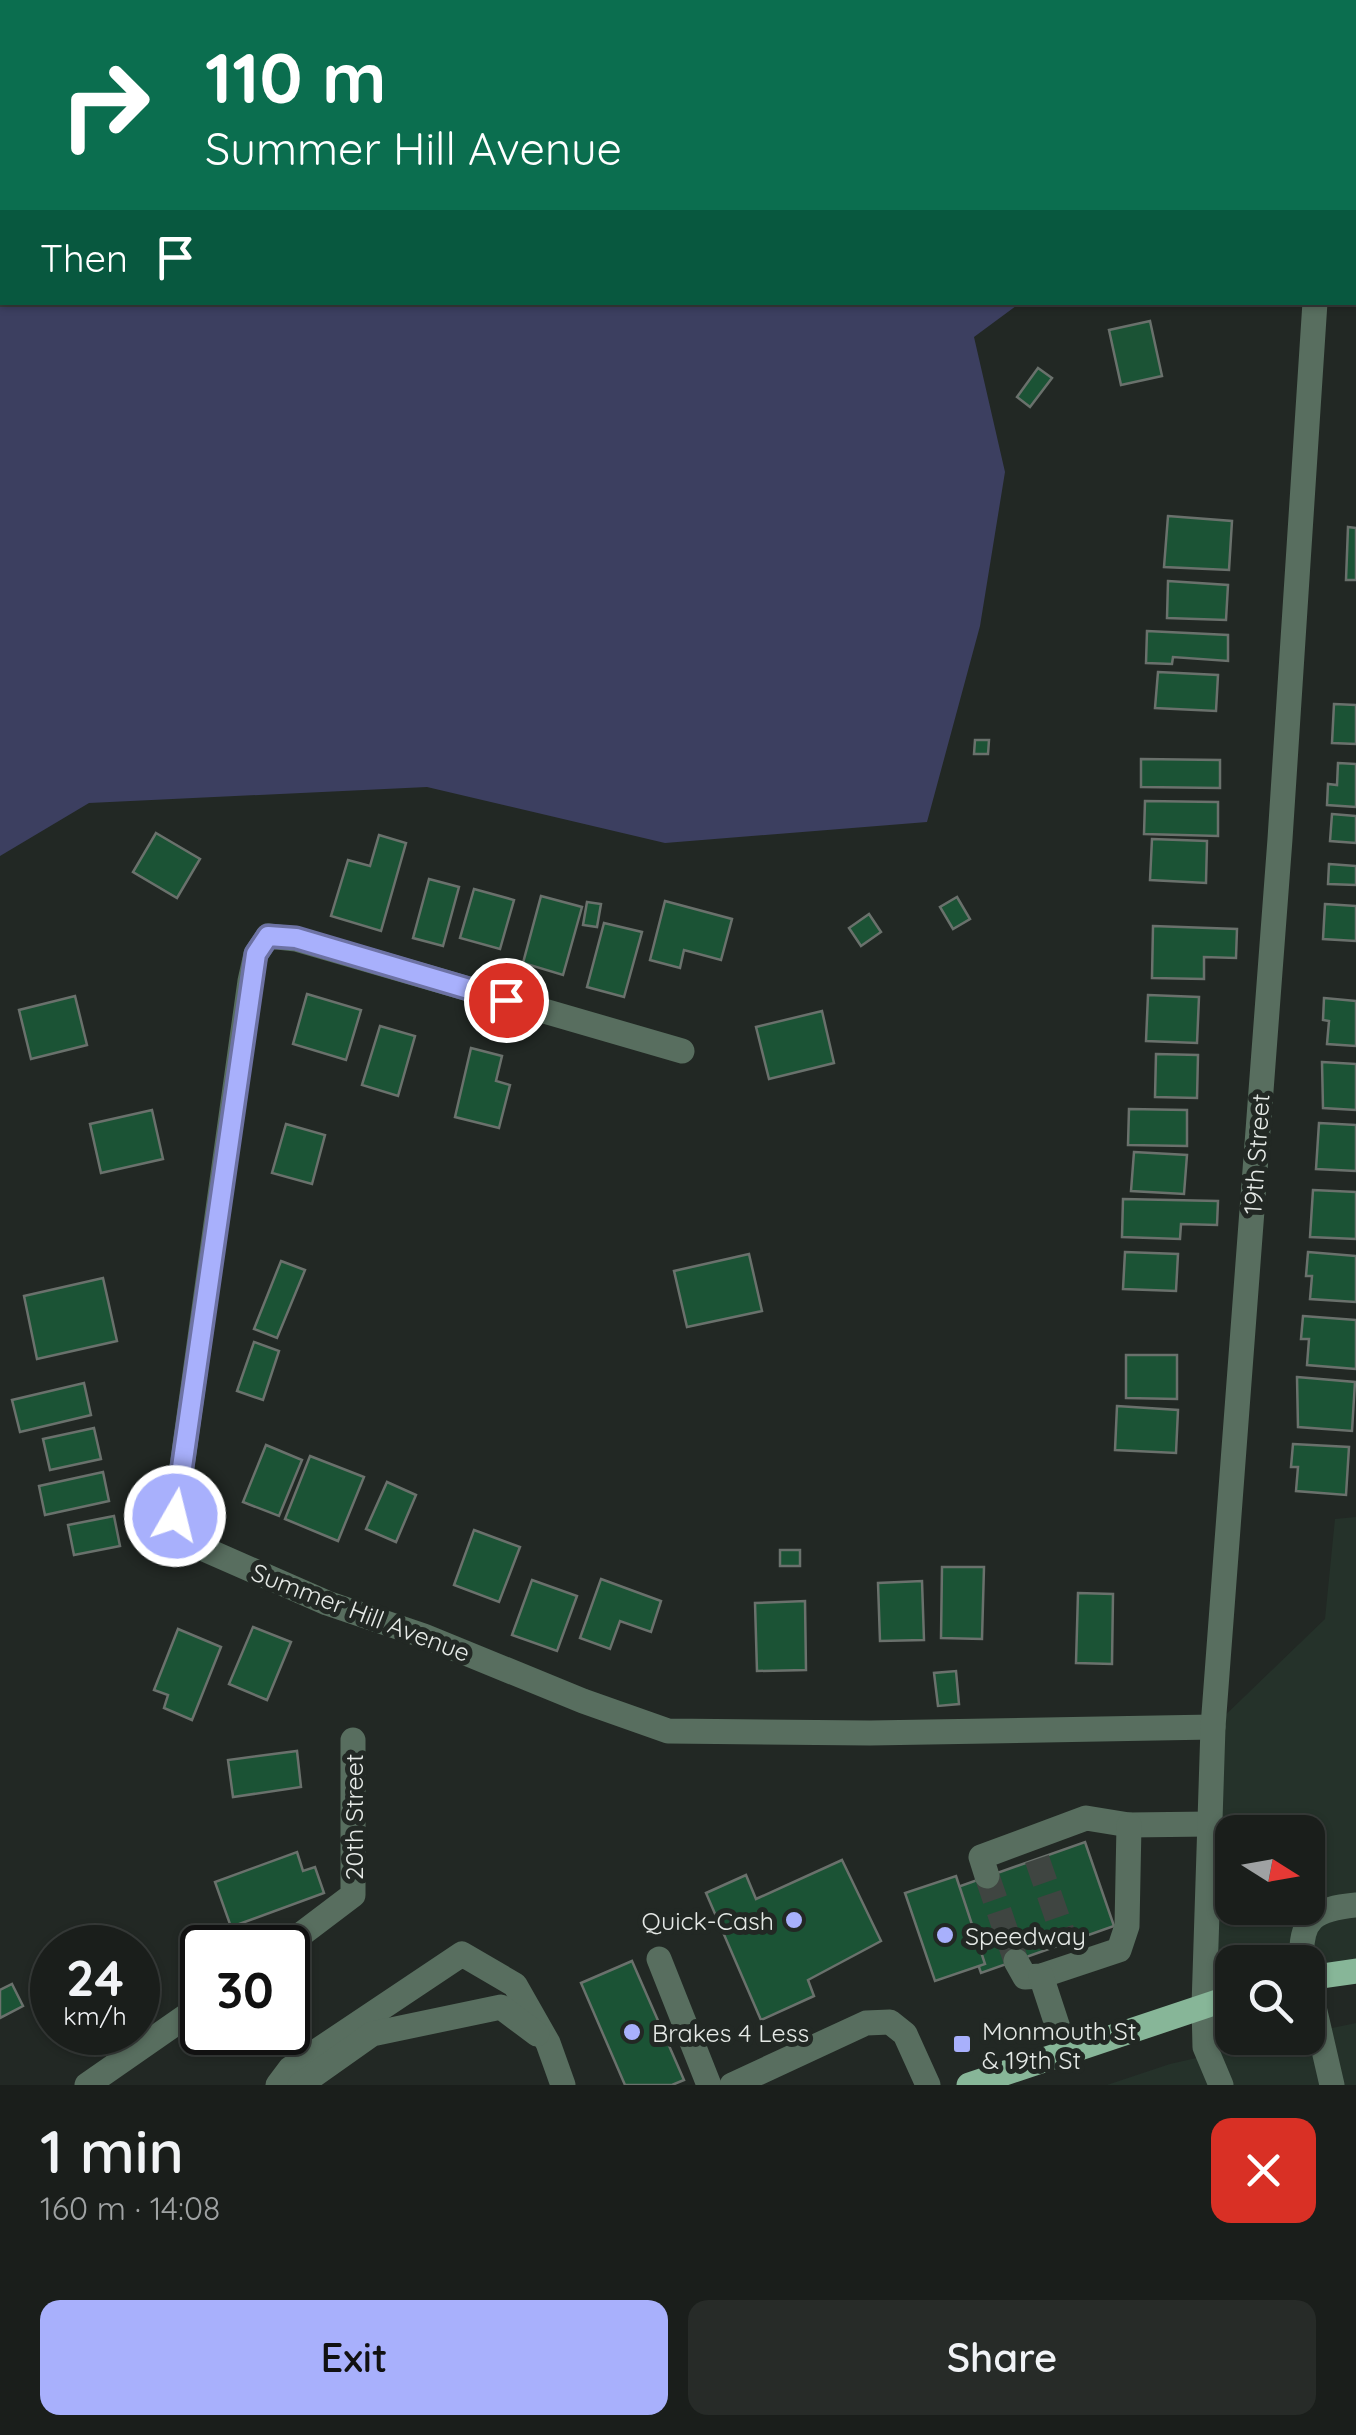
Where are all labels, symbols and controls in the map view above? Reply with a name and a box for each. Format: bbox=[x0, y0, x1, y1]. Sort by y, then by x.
text: 110 m bbox=[205, 33, 387, 121]
icon: right bbox=[40, 40, 170, 170]
text: Summer Hill Avenue bbox=[205, 120, 622, 176]
icon: arrive bbox=[148, 230, 203, 285]
text: Then bbox=[40, 234, 128, 282]
pin bbox=[464, 958, 549, 1043]
icon: arrive bbox=[479, 973, 534, 1028]
street label: 19th Street bbox=[1236, 1093, 1276, 1215]
position arrow bbox=[123, 1464, 227, 1568]
street label: Summer Hill Avenue bbox=[247, 1556, 475, 1668]
street label: 20th Street bbox=[338, 1754, 369, 1880]
north arrow bbox=[1215, 1815, 1325, 1925]
map controls bbox=[1215, 1815, 1325, 2055]
place label: Quick-Cash bbox=[642, 1905, 774, 1936]
marker: Quick-Cash bbox=[783, 1909, 805, 1931]
place label: Speedway bbox=[965, 1920, 1086, 1951]
marker: Speedway bbox=[934, 1924, 956, 1946]
speed limit sign: 30 bbox=[180, 1925, 310, 2055]
button: search bbox=[1215, 1945, 1325, 2055]
text: 24 bbox=[66, 1946, 124, 2009]
text: km/h bbox=[63, 2000, 127, 2031]
place label: Monmouth St & 19th St bbox=[982, 2015, 1136, 2075]
place label: Brakes 4 Less bbox=[652, 2017, 809, 2048]
marker: Brakes 4 Less bbox=[621, 2021, 643, 2043]
marker: Monmouth St & 19th St bbox=[951, 2033, 973, 2055]
text: 1 min bbox=[40, 2113, 184, 2188]
button: close bbox=[1211, 2118, 1316, 2223]
text: 160 m · 14:08 bbox=[40, 2188, 220, 2228]
button: Exit bbox=[40, 2300, 668, 2415]
button: Share bbox=[688, 2300, 1316, 2415]

